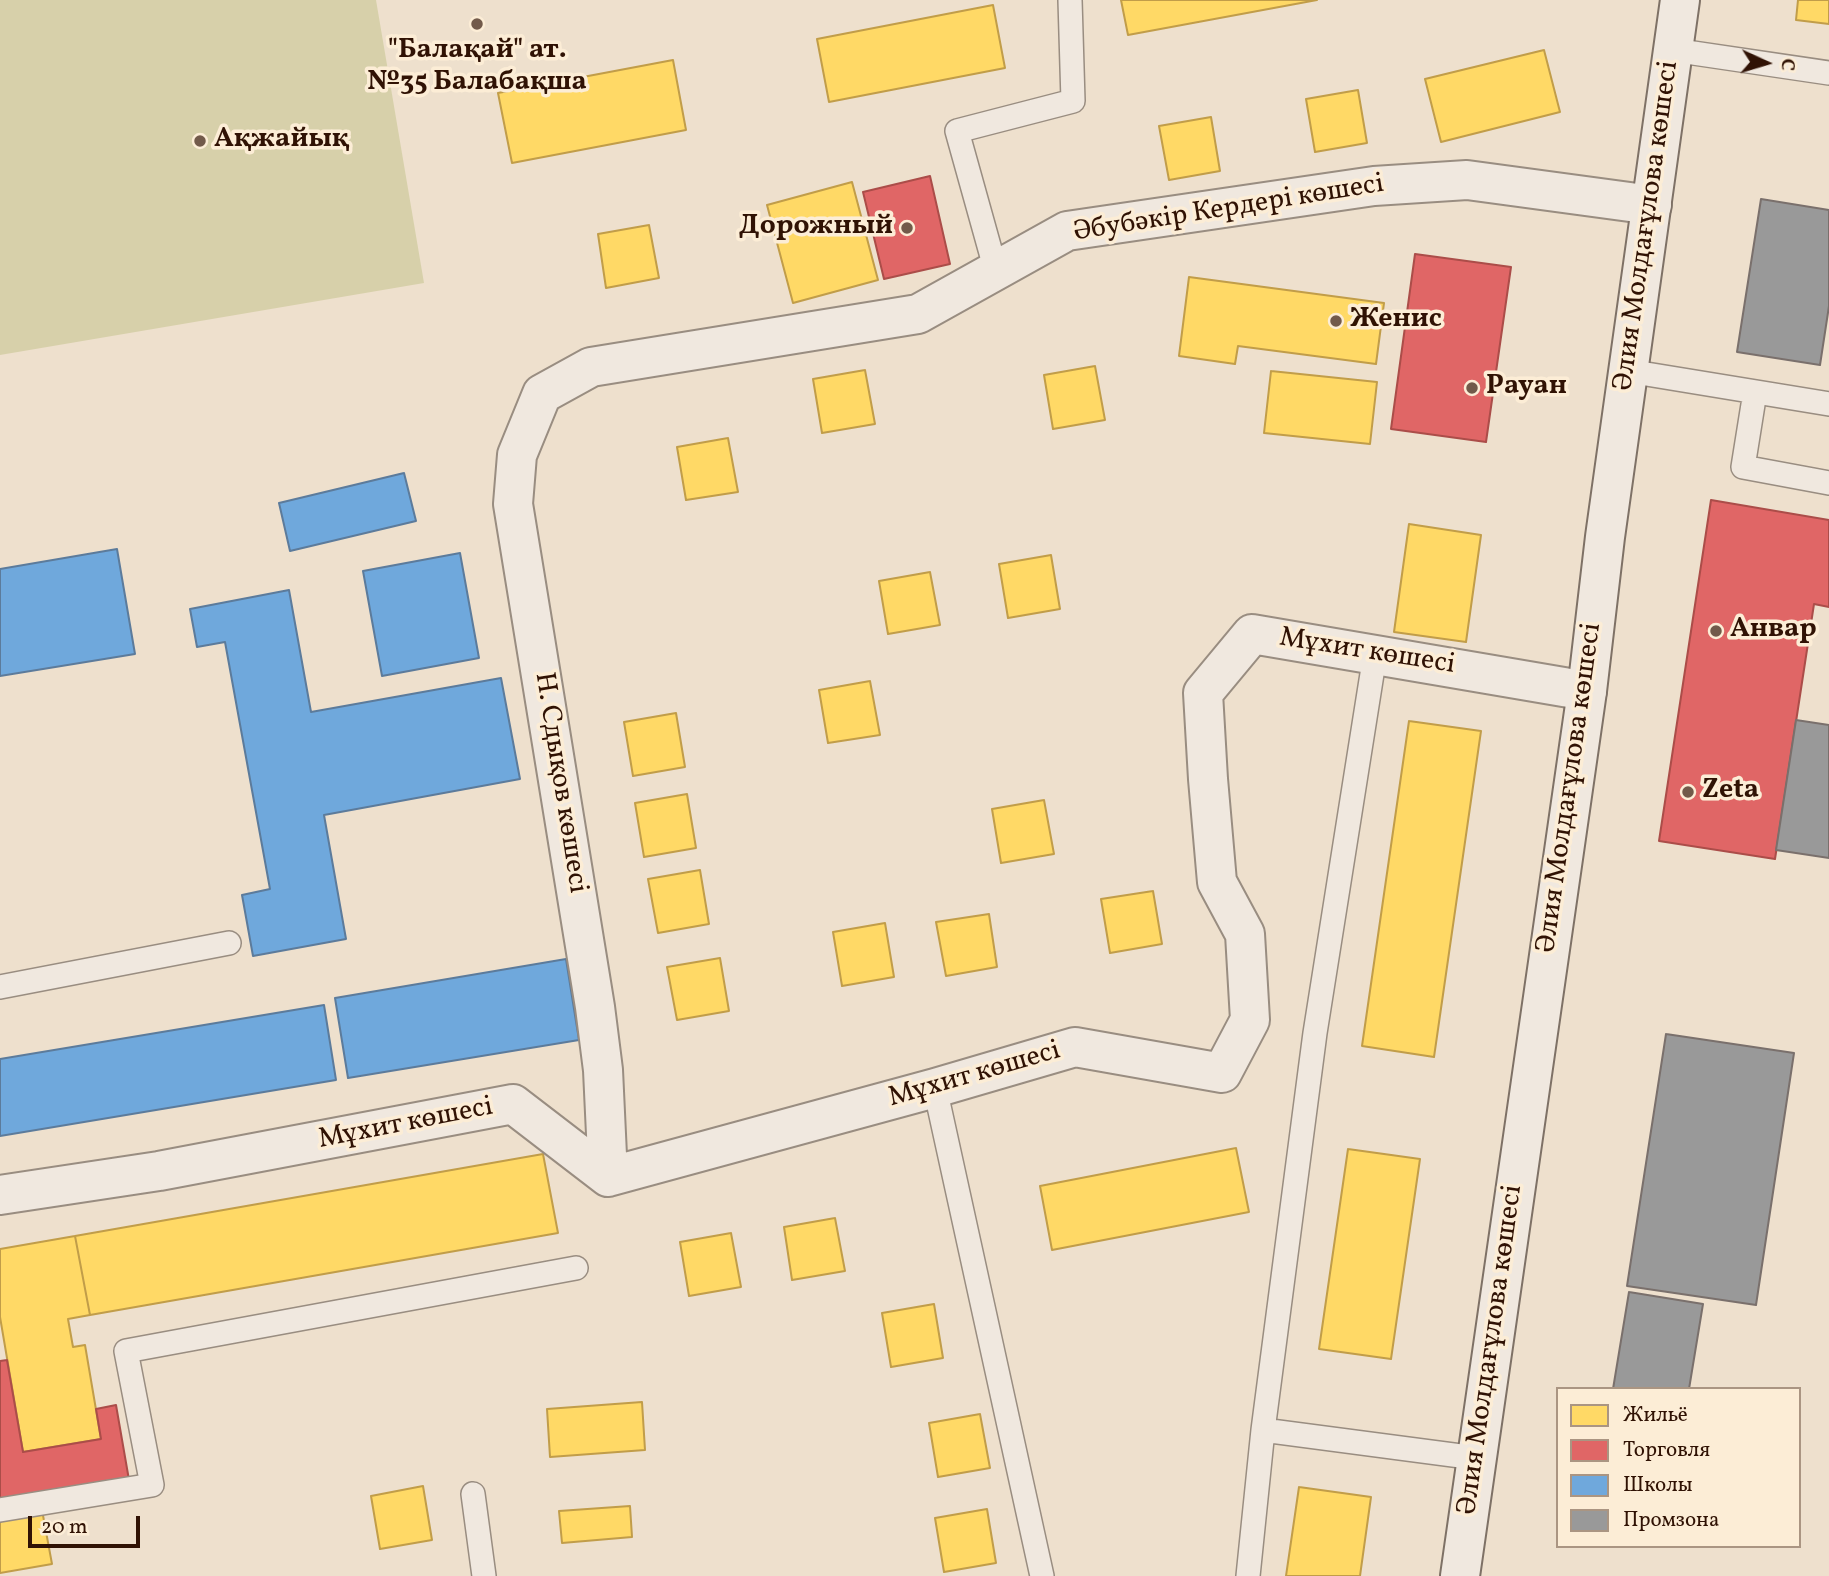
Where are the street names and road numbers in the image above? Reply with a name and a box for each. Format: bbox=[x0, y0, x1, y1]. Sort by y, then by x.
street label: Әлия Молдағұлова көшесі bbox=[1608, 59, 1688, 393]
street label: Әбубәкір Кердері көшесі bbox=[1071, 169, 1387, 251]
street label: Әлия Молдағұлова көшесі bbox=[1531, 621, 1611, 955]
street label: Мұхит көшесі bbox=[1277, 623, 1457, 683]
street label: Н. Сдықов көшесі bbox=[525, 670, 593, 896]
street label: Мұхит көшесі bbox=[885, 1035, 1065, 1117]
street label: Мұхит көшесі bbox=[316, 1092, 496, 1158]
street label: Әлия Молдағұлова көшесі bbox=[1452, 1183, 1532, 1517]

